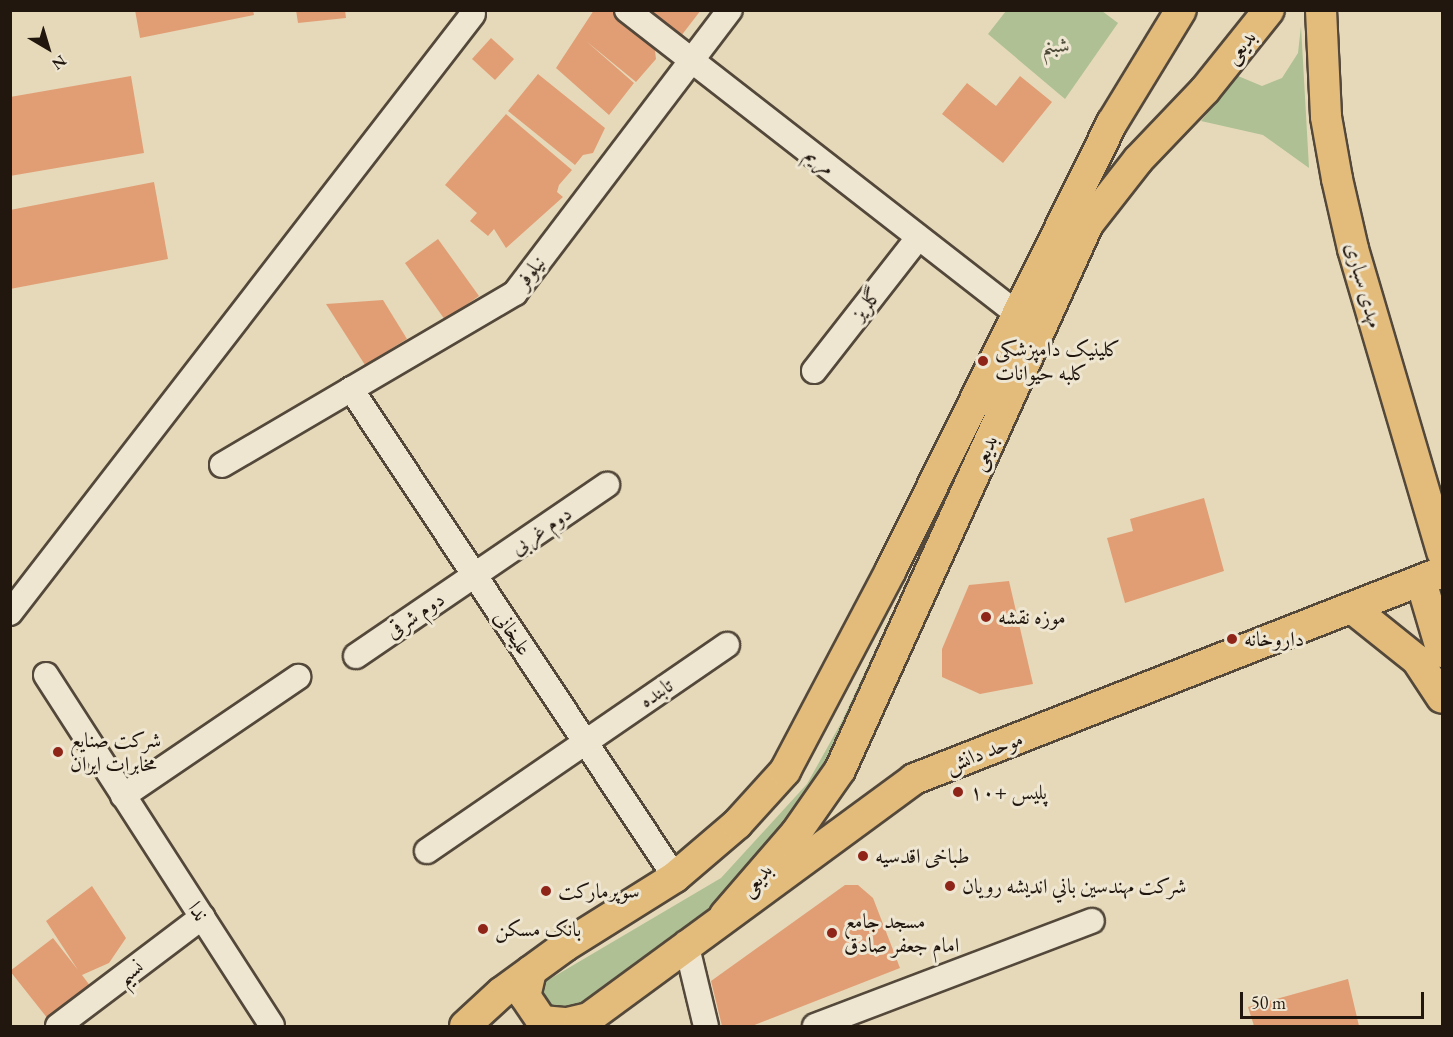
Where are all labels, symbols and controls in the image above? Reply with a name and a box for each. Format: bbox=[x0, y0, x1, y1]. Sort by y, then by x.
north arrow bbox=[18, 18, 78, 78]
street label: بدیعی bbox=[1219, 25, 1261, 69]
park label: شبنم bbox=[1042, 32, 1070, 58]
text: N bbox=[48, 50, 71, 75]
street label: مریم bbox=[800, 141, 840, 181]
street label: مهدی سباری bbox=[1340, 239, 1388, 331]
street label: نیلوفر bbox=[509, 251, 551, 293]
street label: گلریز bbox=[845, 282, 887, 326]
place label: کلینیک دامپزشکی کلبه حیوانات bbox=[995, 336, 1120, 386]
marker: کلینیک دامپزشکی کلبه حیوانات bbox=[976, 354, 990, 368]
street label: بدیعی bbox=[965, 431, 1003, 475]
street label: دوم غربی bbox=[505, 500, 577, 560]
street label: دوم شرقی bbox=[381, 586, 449, 644]
place label: موزه نقشه bbox=[998, 604, 1066, 630]
street label: علیخانی bbox=[489, 606, 537, 660]
marker: موزه نقشه bbox=[979, 610, 993, 624]
place label: داروخانه bbox=[1244, 626, 1304, 652]
marker: داروخانه bbox=[1225, 632, 1239, 646]
street label: تابنده bbox=[634, 673, 678, 713]
street label: موحد دانش bbox=[942, 726, 1026, 778]
place label: شرکت صنایع مخابرات ایران bbox=[70, 727, 161, 777]
marker: شرکت صنایع مخابرات ایران bbox=[51, 745, 65, 759]
place label: پلیس +۱۰ bbox=[970, 779, 1047, 805]
marker: پلیس +۱۰ bbox=[951, 785, 965, 799]
place label: طباخى اقدسيه bbox=[875, 843, 970, 869]
marker: طباخى اقدسيه bbox=[856, 849, 870, 863]
street label: بدیعی bbox=[735, 858, 777, 902]
place label: شركت مهندسين باني انديشه رويان bbox=[962, 873, 1186, 899]
place label: سوپرمارکت bbox=[558, 878, 640, 904]
marker: شركت مهندسين باني انديشه رويان bbox=[943, 879, 957, 893]
marker: سوپرمارکت bbox=[539, 884, 553, 898]
street label: ندا bbox=[182, 896, 214, 926]
place label: مسجد جامع امام جعفر صادق bbox=[844, 908, 959, 958]
place label: بانک مسکن bbox=[495, 916, 581, 942]
marker: بانک مسکن bbox=[476, 922, 490, 936]
marker: مسجد جامع امام جعفر صادق bbox=[825, 926, 839, 940]
street label: نسیم bbox=[112, 954, 148, 990]
scale bar bbox=[1243, 980, 1428, 1018]
text: 50 m bbox=[1251, 991, 1286, 1014]

